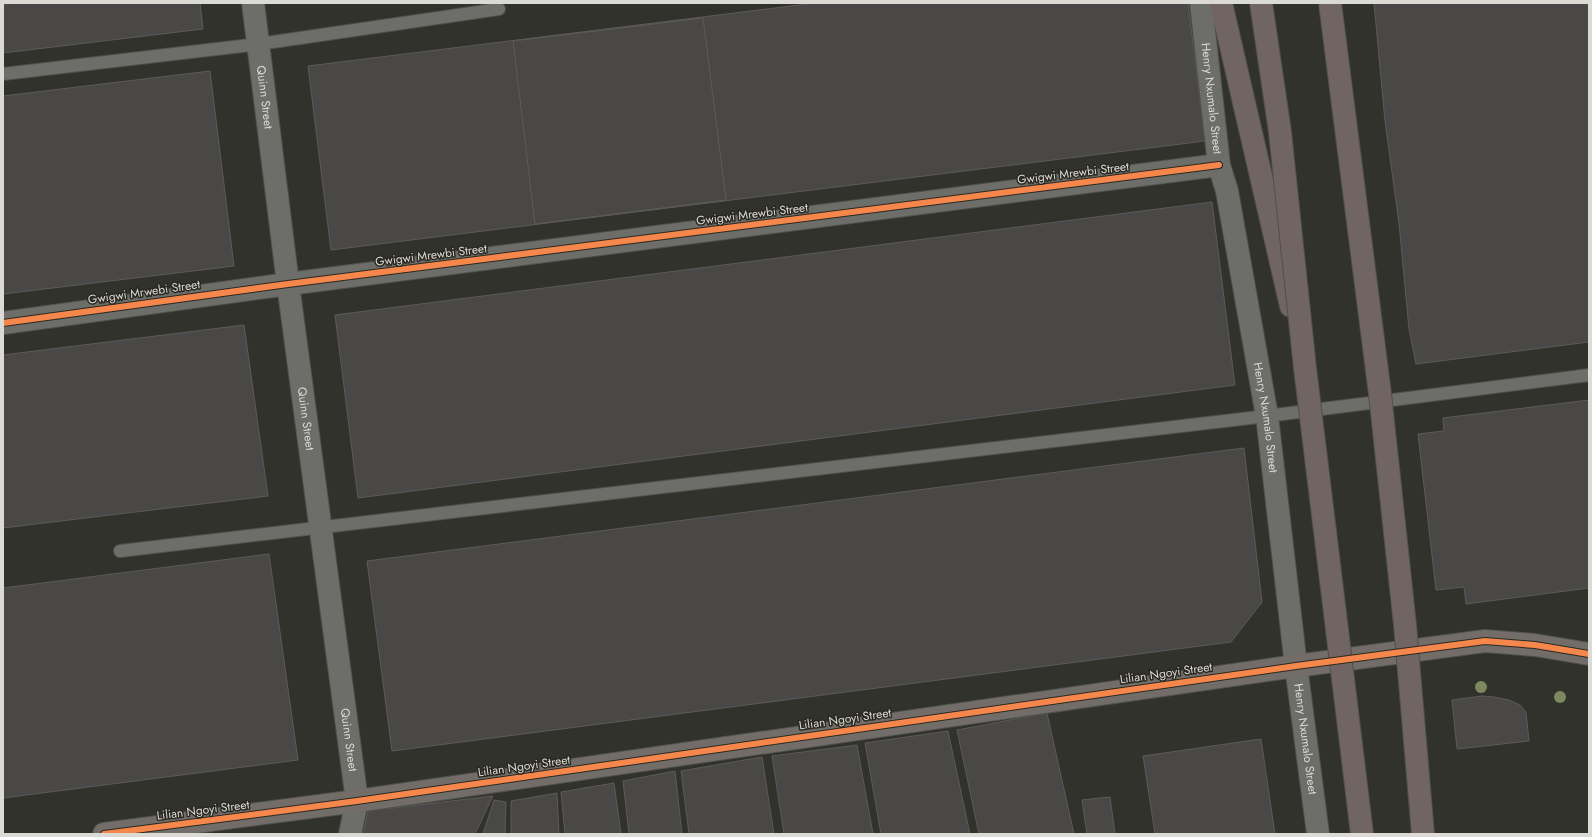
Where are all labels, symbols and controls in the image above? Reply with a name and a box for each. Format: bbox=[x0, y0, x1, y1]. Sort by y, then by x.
street label: Henry Nxumalo Street bbox=[1196, 42, 1227, 155]
street label: Quinn Street bbox=[252, 64, 278, 130]
street label: Gwigwi Mrewbi Street bbox=[1016, 157, 1130, 189]
street label: Gwigwi Mrewbi Street bbox=[695, 198, 809, 230]
street label: Gwigwi Mrewbi Street bbox=[374, 239, 488, 271]
street label: Gwigwi Mrwebi Street bbox=[87, 275, 201, 309]
street label: Henry Nxumalo Street bbox=[1249, 361, 1283, 474]
street label: Quinn Street bbox=[293, 386, 319, 452]
street label: Lilian Ngoyi Street bbox=[1119, 658, 1214, 688]
street label: Henry Nxumalo Street bbox=[1289, 682, 1322, 796]
street label: Lilian Ngoyi Street bbox=[798, 704, 893, 734]
street label: Quinn Street bbox=[336, 707, 362, 773]
street label: Lilian Ngoyi Street bbox=[477, 751, 572, 781]
street label: Lilian Ngoyi Street bbox=[156, 795, 250, 825]

